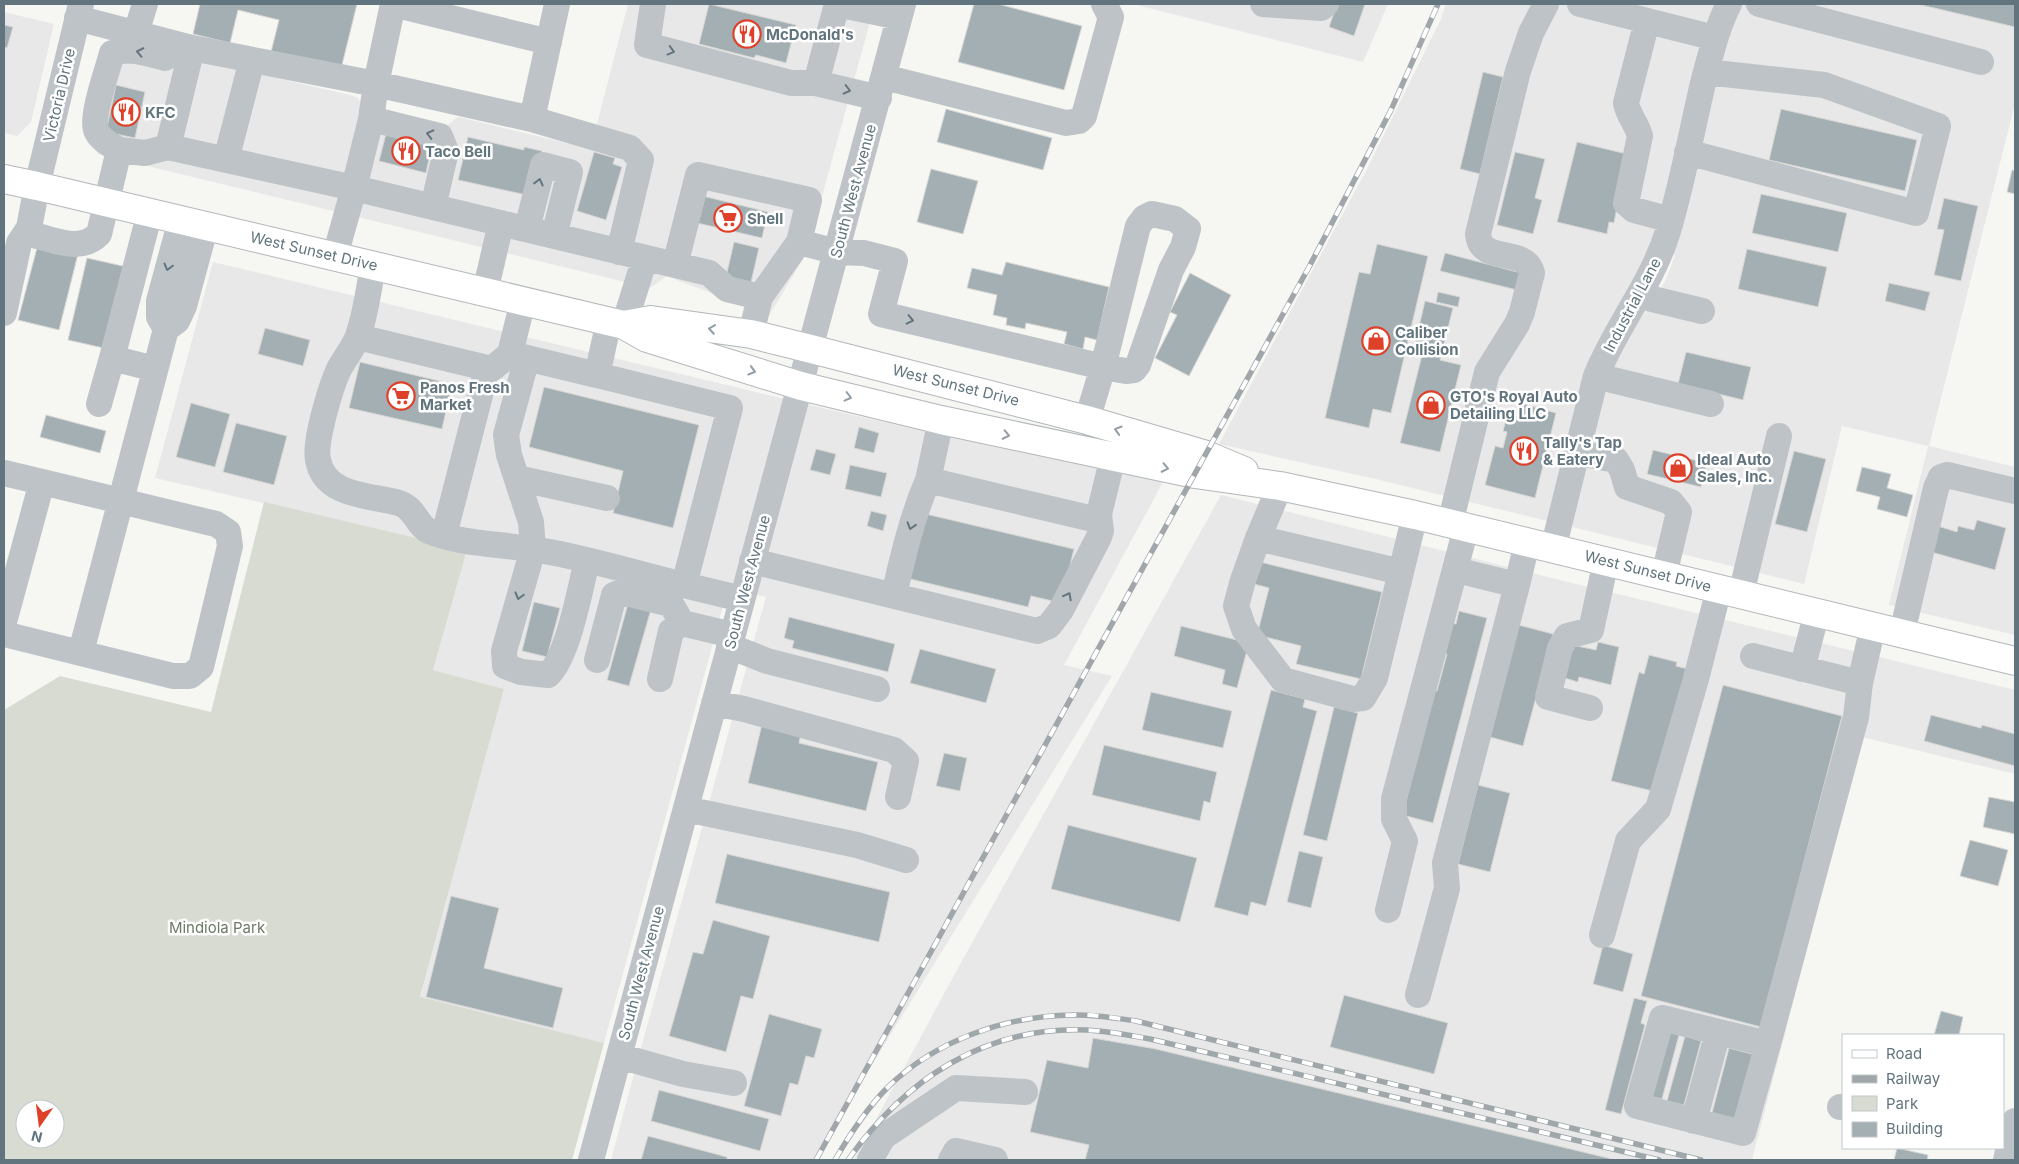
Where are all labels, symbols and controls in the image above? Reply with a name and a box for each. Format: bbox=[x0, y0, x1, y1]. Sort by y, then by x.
restaurant icon: McDonald's bbox=[732, 19, 762, 49]
place label: McDonald's bbox=[766, 25, 854, 44]
street label: Victoria Drive bbox=[39, 46, 79, 144]
one-way arrow bbox=[666, 46, 674, 56]
one-way arrow bbox=[136, 47, 145, 58]
one-way arrow bbox=[843, 85, 851, 95]
restaurant icon: KFC bbox=[111, 97, 141, 127]
place label: KFC bbox=[145, 103, 176, 122]
street label: South West Avenue bbox=[826, 122, 880, 260]
one-way arrow bbox=[425, 129, 434, 140]
restaurant icon: Taco Bell bbox=[391, 136, 421, 166]
place label: Taco Bell bbox=[425, 142, 491, 161]
one-way arrow bbox=[533, 178, 543, 186]
supermarket icon: Shell bbox=[713, 203, 743, 233]
place label: Shell bbox=[747, 209, 783, 228]
street label: West Sunset Drive bbox=[248, 227, 380, 275]
street label: Industrial Lane bbox=[1599, 255, 1665, 355]
one-way arrow bbox=[164, 262, 174, 270]
one-way arrow bbox=[905, 314, 914, 325]
place label: Caliber Collision bbox=[1395, 323, 1459, 359]
one-way arrow bbox=[707, 324, 715, 335]
shop icon: Caliber Collision bbox=[1361, 326, 1391, 356]
street label: West Sunset Drive bbox=[891, 360, 1021, 410]
one-way arrow bbox=[747, 365, 755, 375]
place label: Panos Fresh Market bbox=[420, 378, 510, 414]
supermarket icon: Panos Fresh Market bbox=[386, 381, 416, 411]
place label: GTO's Royal Auto Detailing LLC bbox=[1450, 387, 1578, 423]
shop icon: GTO's Royal Auto Detailing LLC bbox=[1416, 390, 1446, 420]
one-way arrow bbox=[844, 391, 853, 402]
one-way arrow bbox=[1115, 425, 1123, 435]
one-way arrow bbox=[1002, 429, 1011, 440]
place label: Tally's Tap & Eatery bbox=[1543, 433, 1622, 469]
restaurant icon: Tally's Tap & Eatery bbox=[1509, 436, 1539, 466]
place label: Ideal Auto Sales, Inc. bbox=[1697, 450, 1772, 486]
shop icon: Ideal Auto Sales, Inc. bbox=[1663, 453, 1693, 483]
one-way arrow bbox=[1161, 462, 1170, 473]
street label: South West Avenue bbox=[720, 513, 774, 651]
one-way arrow bbox=[907, 522, 917, 530]
street label: West Sunset Drive bbox=[1583, 546, 1713, 596]
one-way arrow bbox=[515, 591, 525, 600]
one-way arrow bbox=[1062, 592, 1072, 601]
street label: South West Avenue bbox=[614, 904, 668, 1042]
park label: Mindiola Park bbox=[169, 918, 266, 937]
legend bbox=[1842, 1034, 2004, 1149]
text: Road bbox=[1886, 1044, 1922, 1063]
text: Railway bbox=[1886, 1069, 1941, 1088]
text: Park bbox=[1886, 1094, 1919, 1113]
north arrow bbox=[15, 1099, 65, 1149]
text: Building bbox=[1886, 1119, 1943, 1138]
text: N bbox=[30, 1128, 44, 1147]

